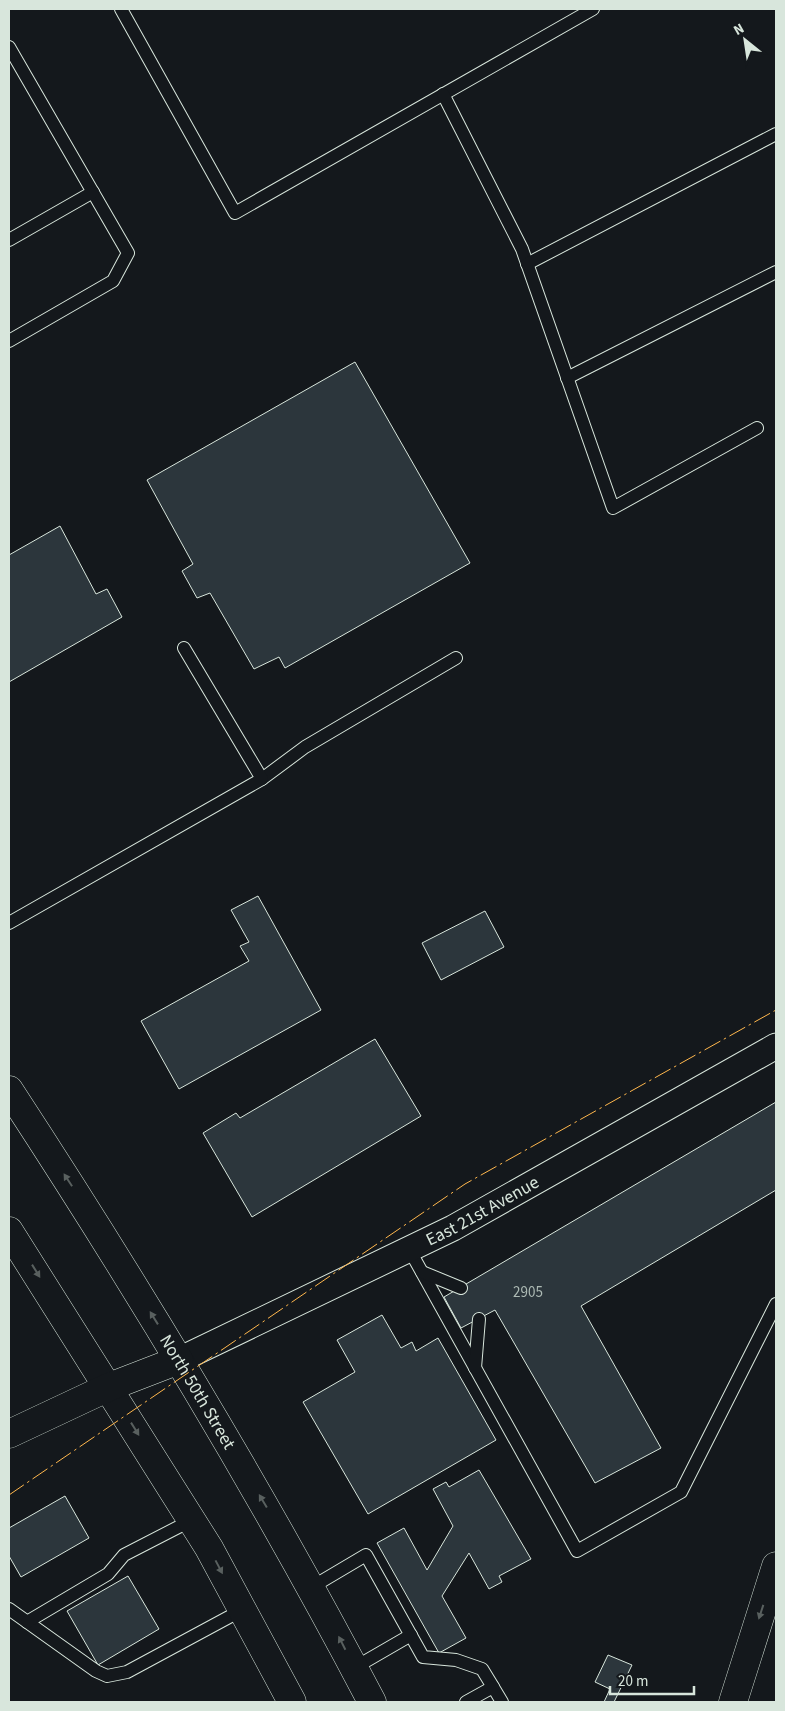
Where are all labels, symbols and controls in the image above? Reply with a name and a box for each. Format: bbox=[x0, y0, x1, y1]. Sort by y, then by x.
north arrow bbox=[720, 15, 770, 65]
text: N bbox=[730, 19, 748, 41]
street label: East 21st Avenue bbox=[421, 1170, 543, 1252]
one-way arrow bbox=[63, 1174, 73, 1187]
one-way arrow bbox=[31, 1264, 41, 1278]
house number: 2905 bbox=[513, 1282, 543, 1303]
one-way arrow bbox=[149, 1312, 158, 1325]
street label: North 50th Street bbox=[154, 1330, 242, 1454]
one-way arrow bbox=[131, 1422, 140, 1435]
one-way arrow bbox=[259, 1495, 268, 1508]
one-way arrow bbox=[215, 1561, 224, 1574]
one-way arrow bbox=[757, 1605, 765, 1620]
one-way arrow bbox=[338, 1636, 346, 1651]
scale bar bbox=[610, 1664, 694, 1696]
text: 20 m bbox=[618, 1671, 648, 1692]

